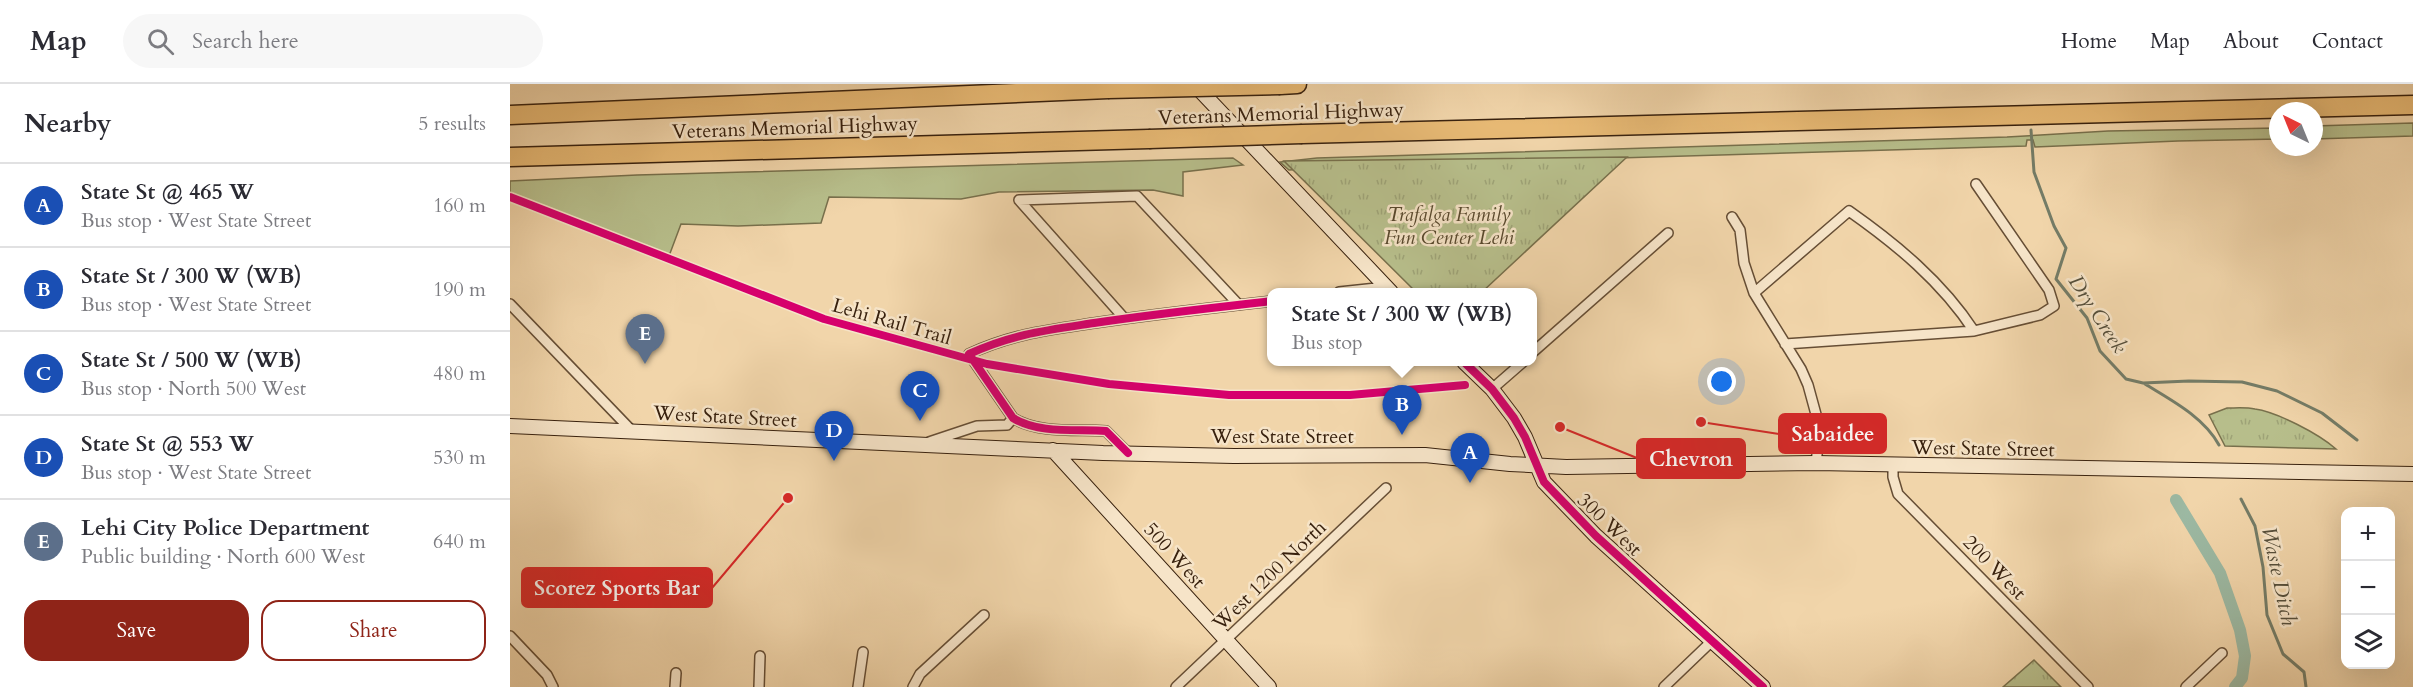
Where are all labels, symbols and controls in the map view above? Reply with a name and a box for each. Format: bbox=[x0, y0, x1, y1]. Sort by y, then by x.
search box bbox=[123, 14, 543, 68]
text: Map bbox=[30, 22, 87, 60]
icon: search bbox=[144, 25, 177, 58]
text: Search here bbox=[192, 26, 299, 56]
text: Home bbox=[2061, 27, 2117, 56]
text: Map bbox=[2150, 27, 2190, 56]
text: About bbox=[2223, 27, 2279, 56]
text: Contact bbox=[2312, 27, 2383, 56]
street label: Veterans Memorial Highway bbox=[1158, 96, 1405, 131]
north arrow bbox=[2269, 102, 2323, 156]
text: Nearby bbox=[24, 106, 112, 141]
text: 5 results bbox=[418, 110, 486, 137]
street label: Veterans Memorial Highway bbox=[672, 110, 919, 145]
text: State St @ 465 W bbox=[81, 177, 254, 207]
text: A bbox=[36, 192, 51, 219]
text: 160 m bbox=[433, 192, 486, 219]
park label: Trafalga Family Fun Center Lehi bbox=[1384, 201, 1514, 251]
text: Bus stop · West State Street bbox=[81, 207, 311, 234]
text: State St / 300 W (WB) bbox=[81, 261, 302, 291]
water label: Dry Creek bbox=[2061, 269, 2134, 360]
text: B bbox=[36, 276, 51, 303]
text: 190 m bbox=[433, 276, 486, 303]
popup bbox=[1267, 288, 1537, 366]
text: Bus stop · West State Street bbox=[81, 291, 311, 318]
street label: Lehi Rail Trail bbox=[829, 292, 955, 351]
text: State St / 300 W (WB) bbox=[1292, 299, 1512, 329]
pin: E bbox=[626, 314, 664, 364]
text: Bus stop bbox=[1292, 329, 1363, 356]
text: State St / 500 W (WB) bbox=[81, 345, 302, 375]
text: C bbox=[36, 360, 51, 387]
text: 480 m bbox=[433, 360, 486, 387]
your location bbox=[1707, 367, 1736, 396]
pin: C bbox=[900, 372, 940, 421]
text: Bus stop · North 500 West bbox=[81, 375, 306, 402]
pin: B bbox=[1382, 386, 1422, 435]
street label: West State Street bbox=[652, 399, 798, 434]
pin: D bbox=[814, 412, 854, 461]
callout: Sabaidee bbox=[1779, 414, 1886, 453]
text: Sabaidee bbox=[1792, 420, 1874, 449]
street label: West State Street bbox=[1209, 423, 1354, 450]
text: State St @ 553 W bbox=[81, 429, 254, 459]
pin: A bbox=[1450, 434, 1490, 483]
street label: West State Street bbox=[1910, 434, 2056, 463]
callout: Chevron bbox=[1637, 439, 1745, 478]
text: D bbox=[35, 444, 52, 471]
text: 530 m bbox=[433, 444, 486, 471]
text: Chevron bbox=[1649, 445, 1733, 474]
text: Bus stop · West State Street bbox=[81, 459, 311, 486]
street label: 300 West bbox=[1571, 487, 1648, 562]
map controls bbox=[2341, 507, 2395, 669]
button: + bbox=[2341, 507, 2395, 561]
text: Lehi City Police Department bbox=[81, 513, 369, 543]
street label: West 1200 North bbox=[1206, 514, 1332, 637]
street label: 500 West bbox=[1138, 516, 1212, 595]
water label: Waste Ditch bbox=[2254, 524, 2303, 628]
text: E bbox=[37, 528, 50, 555]
text: 640 m bbox=[433, 528, 486, 555]
street label: 200 West bbox=[1957, 529, 2033, 606]
text: Public building · North 600 West bbox=[81, 543, 365, 570]
button: − bbox=[2341, 561, 2395, 615]
callout: Scorez Sports Bar bbox=[522, 568, 712, 607]
text: Scorez Sports Bar bbox=[534, 574, 701, 603]
button: Save bbox=[24, 600, 249, 661]
button: Share bbox=[261, 600, 486, 661]
button: layers bbox=[2341, 615, 2395, 669]

